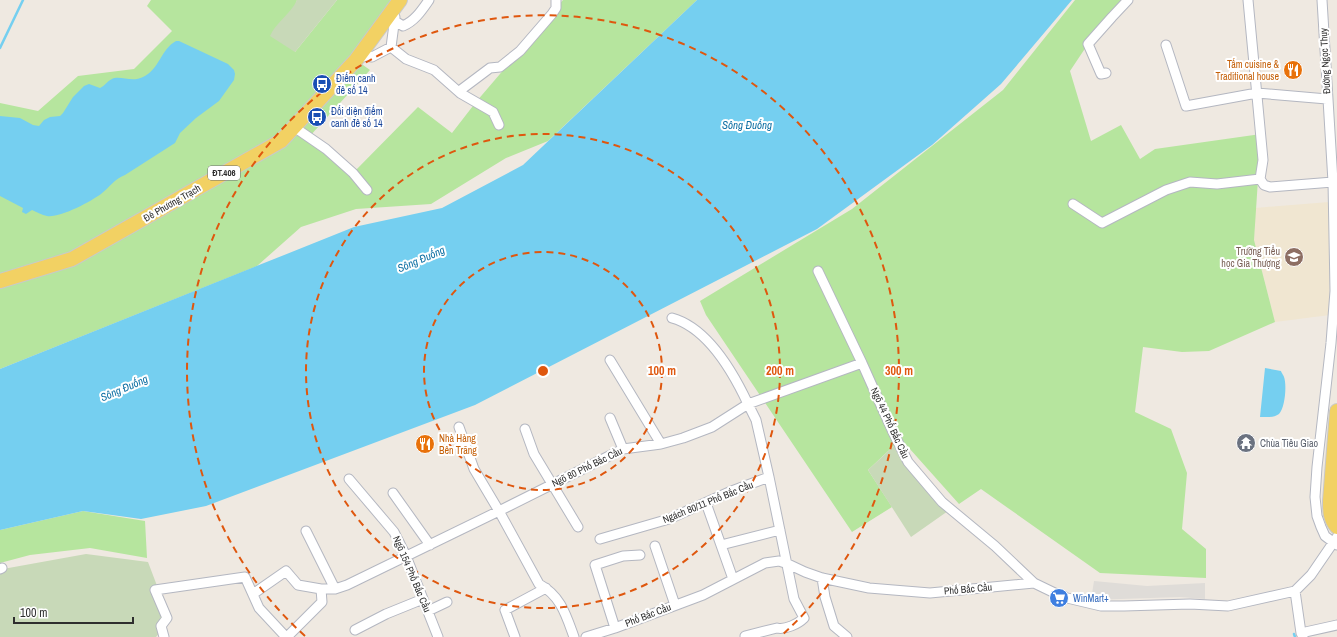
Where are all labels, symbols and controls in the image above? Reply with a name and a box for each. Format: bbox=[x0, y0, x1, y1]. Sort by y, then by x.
street label: Đường Ngọc Thụy bbox=[1317, 27, 1333, 94]
place label: Tấm cuisine & Traditional house bbox=[1215, 58, 1280, 83]
restaurant icon: Tấm cuisine & Traditional house bbox=[1282, 59, 1304, 81]
place label: Điếm canh đê số 14 bbox=[336, 72, 376, 97]
bus stop icon: Điếm canh đê số 14 bbox=[311, 73, 333, 95]
place label: Đối diện điếm canh đê số 14 bbox=[331, 105, 383, 130]
bus stop icon: Đối diện điếm canh đê số 14 bbox=[306, 106, 328, 128]
water label: Sông Đuống bbox=[722, 118, 772, 132]
road number: ĐT.406 bbox=[208, 166, 240, 180]
street label: Đê Phương Trạch bbox=[141, 181, 203, 225]
water label: Sông Đuống bbox=[395, 243, 447, 275]
place label: Trường Tiểu học Gia Thượng bbox=[1221, 245, 1280, 270]
school or university icon: Trường Tiểu học Gia Thượng bbox=[1283, 246, 1305, 268]
text: 100 m bbox=[648, 363, 676, 379]
text: 200 m bbox=[766, 363, 794, 379]
text: 300 m bbox=[885, 363, 913, 379]
centre of rings bbox=[536, 364, 550, 378]
water label: Sông Đuống bbox=[98, 372, 150, 404]
street label: Ngõ 44 Phố Bắc Cầu bbox=[868, 385, 912, 461]
place label: Nhà Hàng Bên Trăng bbox=[439, 432, 477, 457]
temple icon: Chùa Tiêu Giao bbox=[1235, 432, 1257, 454]
restaurant icon: Nhà Hàng Bên Trăng bbox=[414, 433, 436, 455]
place label: Chùa Tiêu Giao bbox=[1260, 437, 1318, 450]
street label: Ngõ 80 Phố Bắc Cầu bbox=[550, 444, 624, 490]
street label: Ngách 80/11 Phố Bắc Cầu bbox=[661, 478, 755, 526]
street label: Ngõ 154 Phố Bắc Cầu bbox=[390, 534, 434, 614]
street label: Phố Bắc Cầu bbox=[943, 580, 993, 598]
supermarket icon: WinMart+ bbox=[1048, 587, 1070, 609]
place label: WinMart+ bbox=[1073, 592, 1109, 605]
scale bar bbox=[14, 599, 133, 625]
street label: Phố Bắc Cầu bbox=[623, 600, 673, 630]
text: 100 m bbox=[20, 605, 47, 621]

